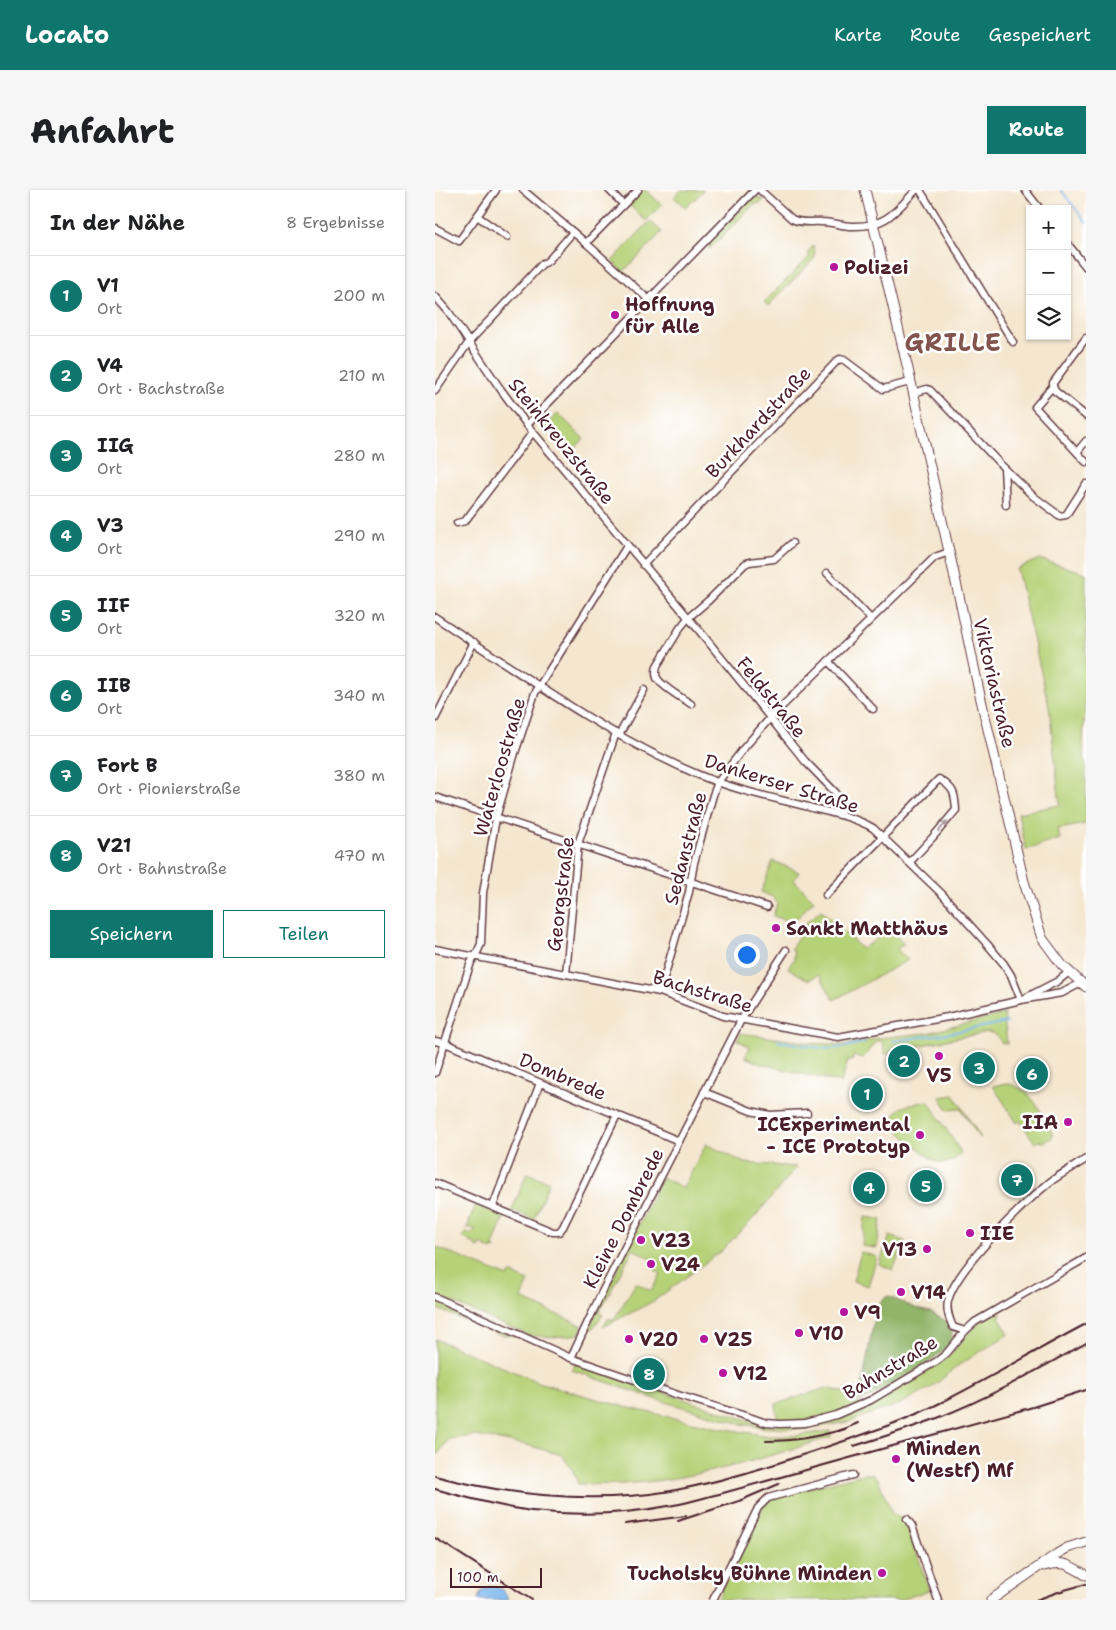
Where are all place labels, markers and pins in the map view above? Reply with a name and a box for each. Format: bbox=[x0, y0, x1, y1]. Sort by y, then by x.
place label: Polizei bbox=[844, 255, 909, 280]
marker: Polizei bbox=[828, 261, 840, 273]
place label: Hoffnung für Alle bbox=[625, 292, 715, 339]
marker: Hoffnung für Alle bbox=[609, 309, 621, 321]
place label: Sankt Matthäus bbox=[786, 916, 948, 941]
marker: Sankt Matthäus bbox=[770, 922, 782, 934]
pin: 2 bbox=[888, 1042, 920, 1080]
pin: 3 bbox=[963, 1049, 995, 1087]
marker: V5 bbox=[933, 1050, 945, 1062]
pin: 6 bbox=[1016, 1055, 1048, 1093]
place label: V5 bbox=[926, 1063, 952, 1088]
pin: 1 bbox=[851, 1075, 883, 1113]
place label: IIA bbox=[1022, 1110, 1058, 1135]
place label: ICExperimental - ICE Prototyp bbox=[757, 1112, 910, 1159]
marker: IIA bbox=[1062, 1116, 1074, 1128]
marker: ICExperimental - ICE Prototyp bbox=[914, 1129, 926, 1141]
pin: 7 bbox=[1001, 1161, 1033, 1199]
pin: 5 bbox=[910, 1167, 942, 1205]
pin: 4 bbox=[853, 1169, 885, 1207]
place label: IIE bbox=[980, 1221, 1014, 1246]
marker: IIE bbox=[964, 1227, 976, 1239]
place label: V23 bbox=[651, 1228, 691, 1253]
marker: V23 bbox=[635, 1234, 647, 1246]
place label: V13 bbox=[882, 1237, 917, 1262]
marker: V13 bbox=[921, 1243, 933, 1255]
place label: V24 bbox=[661, 1252, 701, 1277]
marker: V24 bbox=[645, 1258, 657, 1270]
place label: V14 bbox=[911, 1280, 947, 1305]
marker: V14 bbox=[895, 1286, 907, 1298]
place label: V9 bbox=[854, 1300, 881, 1325]
marker: V9 bbox=[838, 1306, 850, 1318]
place label: V10 bbox=[809, 1321, 844, 1346]
place label: V20 bbox=[639, 1327, 678, 1352]
place label: V25 bbox=[714, 1327, 752, 1352]
marker: V10 bbox=[793, 1327, 805, 1339]
marker: V20 bbox=[623, 1333, 635, 1345]
marker: V25 bbox=[698, 1333, 710, 1345]
pin: 8 bbox=[633, 1355, 665, 1393]
place label: V12 bbox=[733, 1361, 768, 1386]
marker: V12 bbox=[717, 1367, 729, 1379]
place label: Minden (Westf) Mf bbox=[906, 1436, 1014, 1483]
marker: Minden (Westf) Mf bbox=[890, 1453, 902, 1465]
place label: Tucholsky Bühne Minden bbox=[627, 1561, 872, 1586]
marker: Tucholsky Bühne Minden bbox=[876, 1567, 888, 1579]

